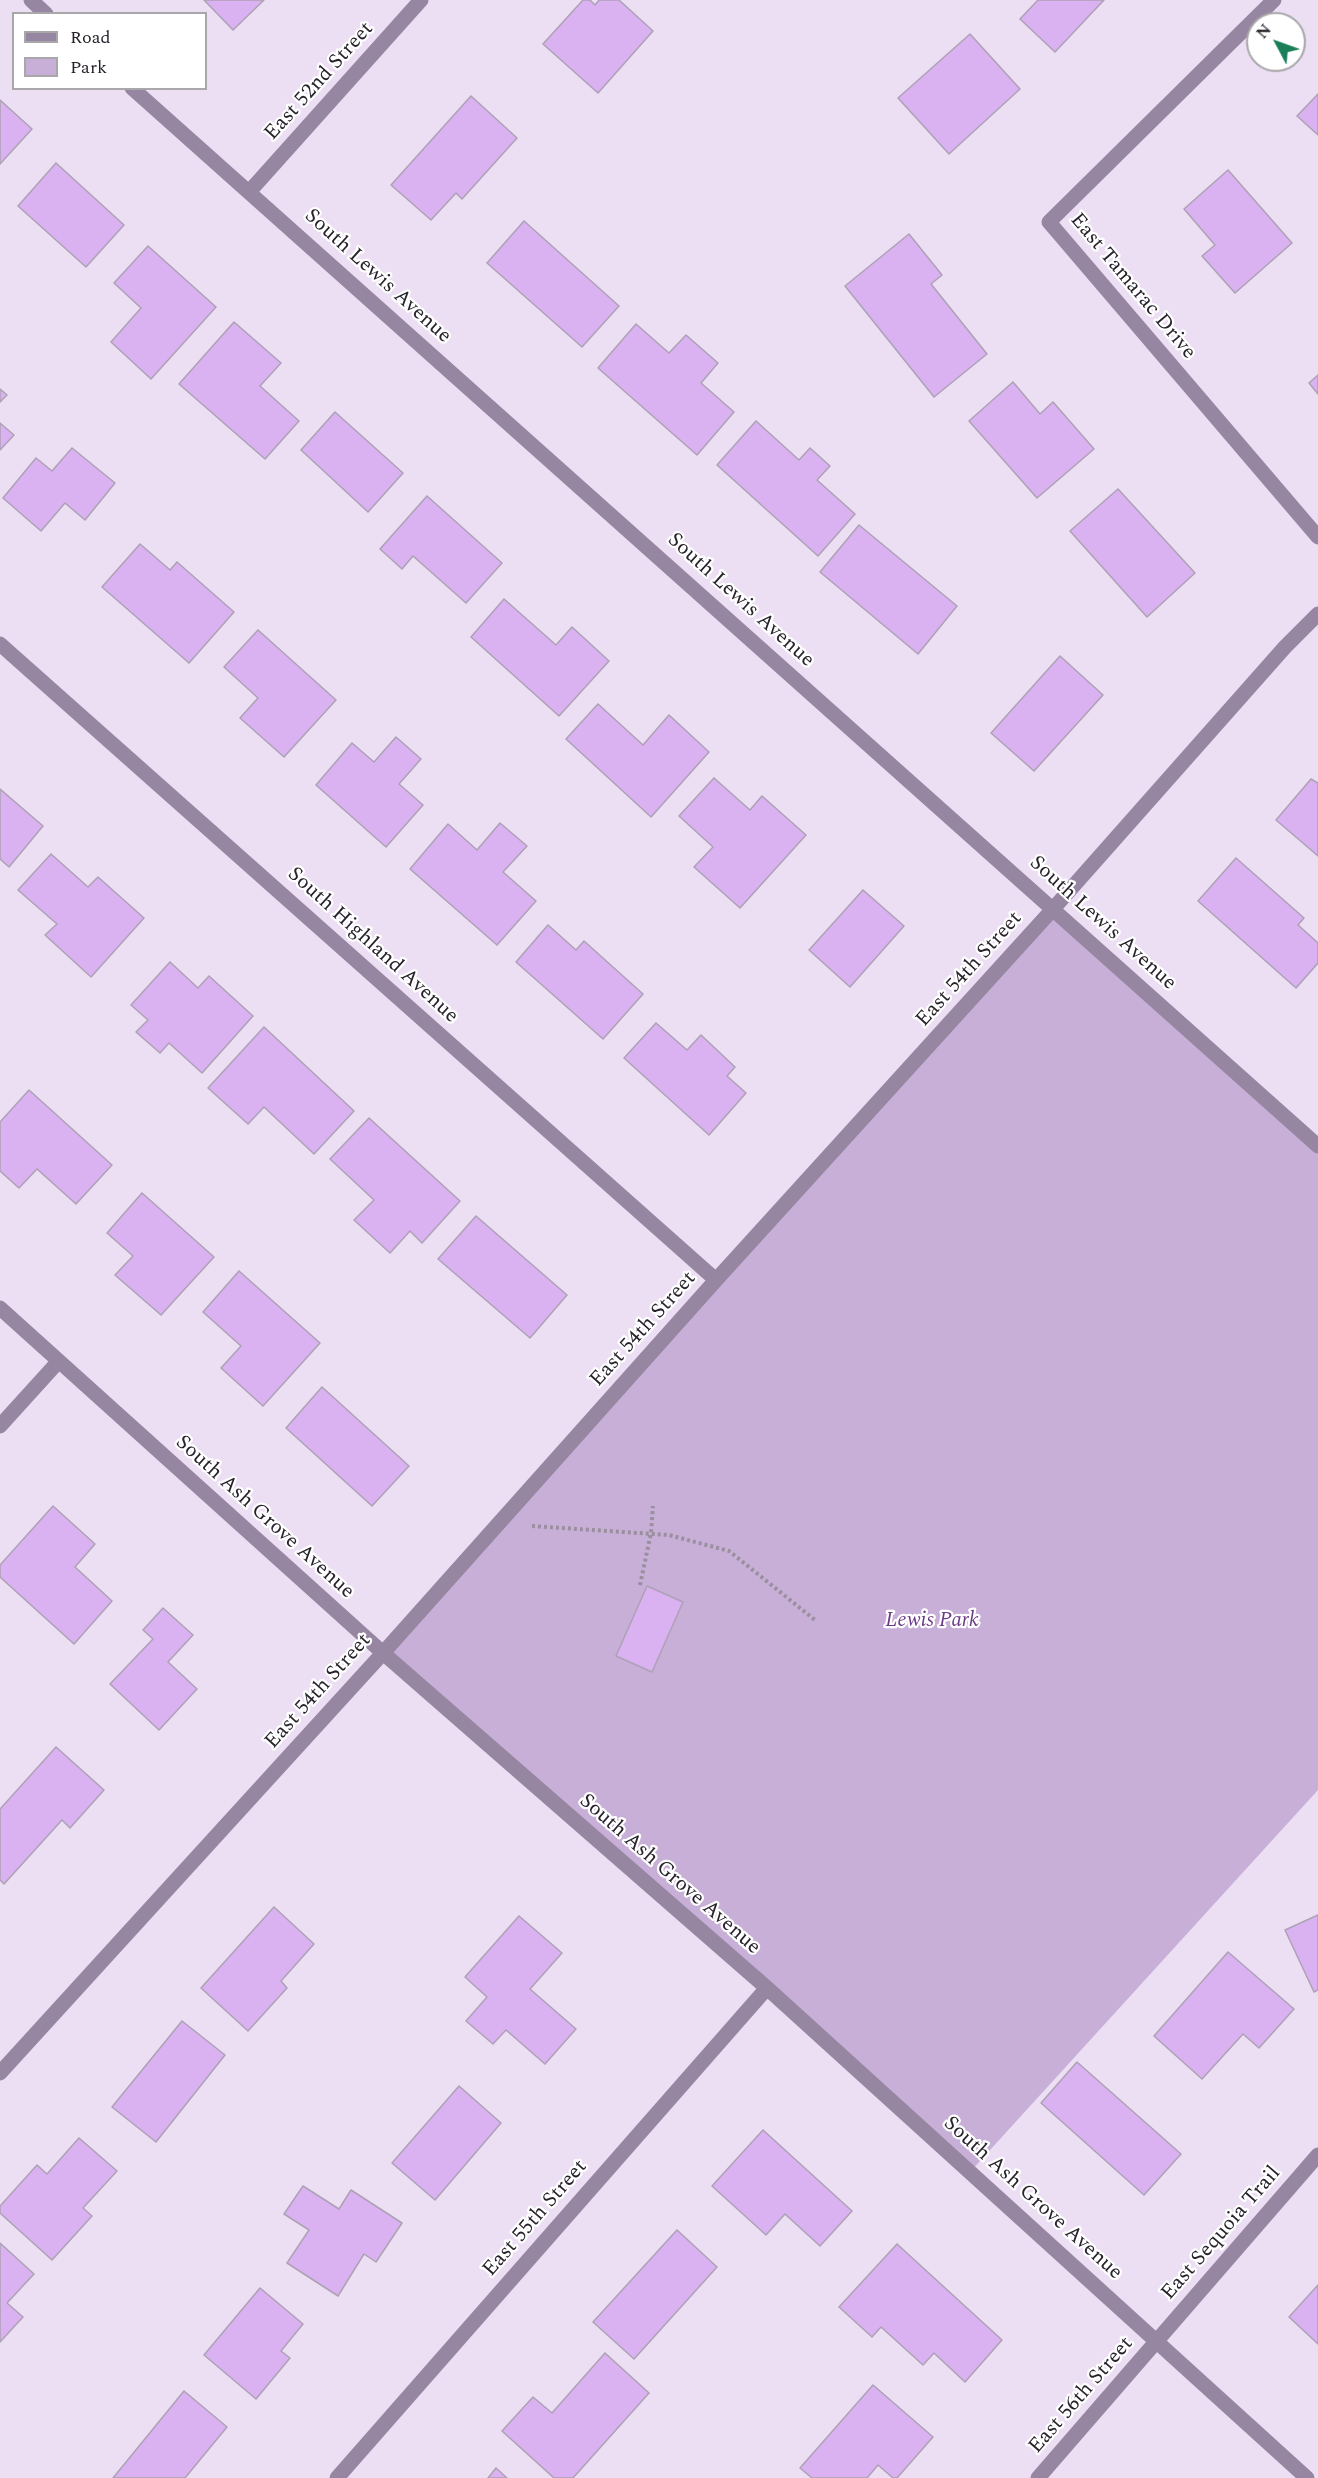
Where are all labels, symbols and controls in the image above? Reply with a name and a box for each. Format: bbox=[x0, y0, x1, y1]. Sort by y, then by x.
legend bbox=[12, 12, 207, 90]
north arrow bbox=[1246, 12, 1306, 72]
street label: East 52nd Street bbox=[260, 18, 380, 146]
text: N bbox=[1251, 19, 1277, 44]
text: Road bbox=[70, 24, 111, 51]
text: Park bbox=[70, 54, 107, 81]
street label: South Lewis Avenue bbox=[298, 204, 456, 350]
street label: East Tamarac Drive bbox=[1064, 209, 1200, 365]
street label: South Lewis Avenue bbox=[661, 528, 819, 674]
street label: South Lewis Avenue bbox=[1023, 851, 1181, 997]
street label: South Highland Avenue bbox=[281, 862, 463, 1030]
street label: East 54th Street bbox=[912, 907, 1028, 1033]
street label: East 54th Street bbox=[586, 1267, 702, 1393]
street label: South Ash Grove Avenue bbox=[169, 1431, 359, 1605]
park label: Lewis Park bbox=[885, 1609, 979, 1635]
street label: East 54th Street bbox=[261, 1629, 377, 1755]
street label: South Ash Grove Avenue bbox=[573, 1789, 765, 1961]
street label: South Ash Grove Avenue bbox=[937, 2112, 1127, 2286]
street label: East 55th Street bbox=[478, 2155, 594, 2283]
street label: East Sequoia Trail bbox=[1157, 2162, 1287, 2306]
street label: East 56th Street bbox=[1024, 2332, 1140, 2460]

